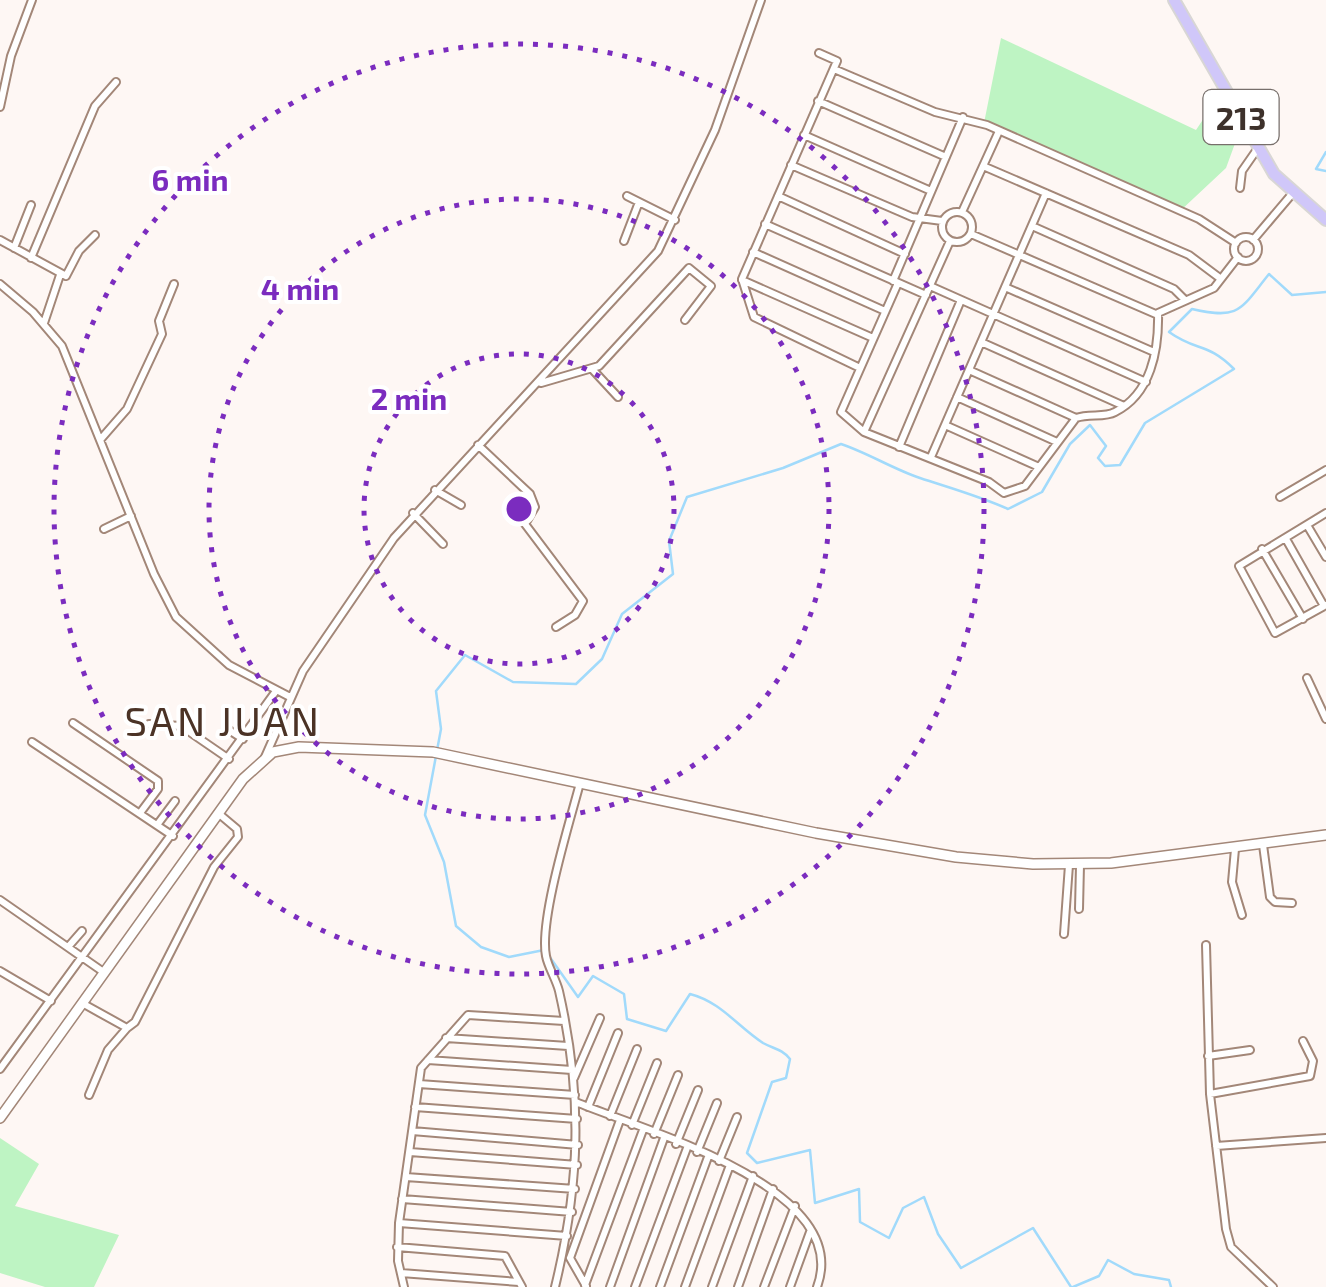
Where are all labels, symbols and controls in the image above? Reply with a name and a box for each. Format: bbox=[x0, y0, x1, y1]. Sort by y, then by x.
road number: 213 bbox=[1204, 90, 1278, 144]
text: 6 min bbox=[152, 161, 228, 197]
text: 4 min bbox=[261, 270, 339, 306]
text: 2 min bbox=[371, 380, 447, 416]
centre of rings bbox=[501, 491, 537, 527]
district label: SAN JUAN bbox=[125, 696, 321, 744]

